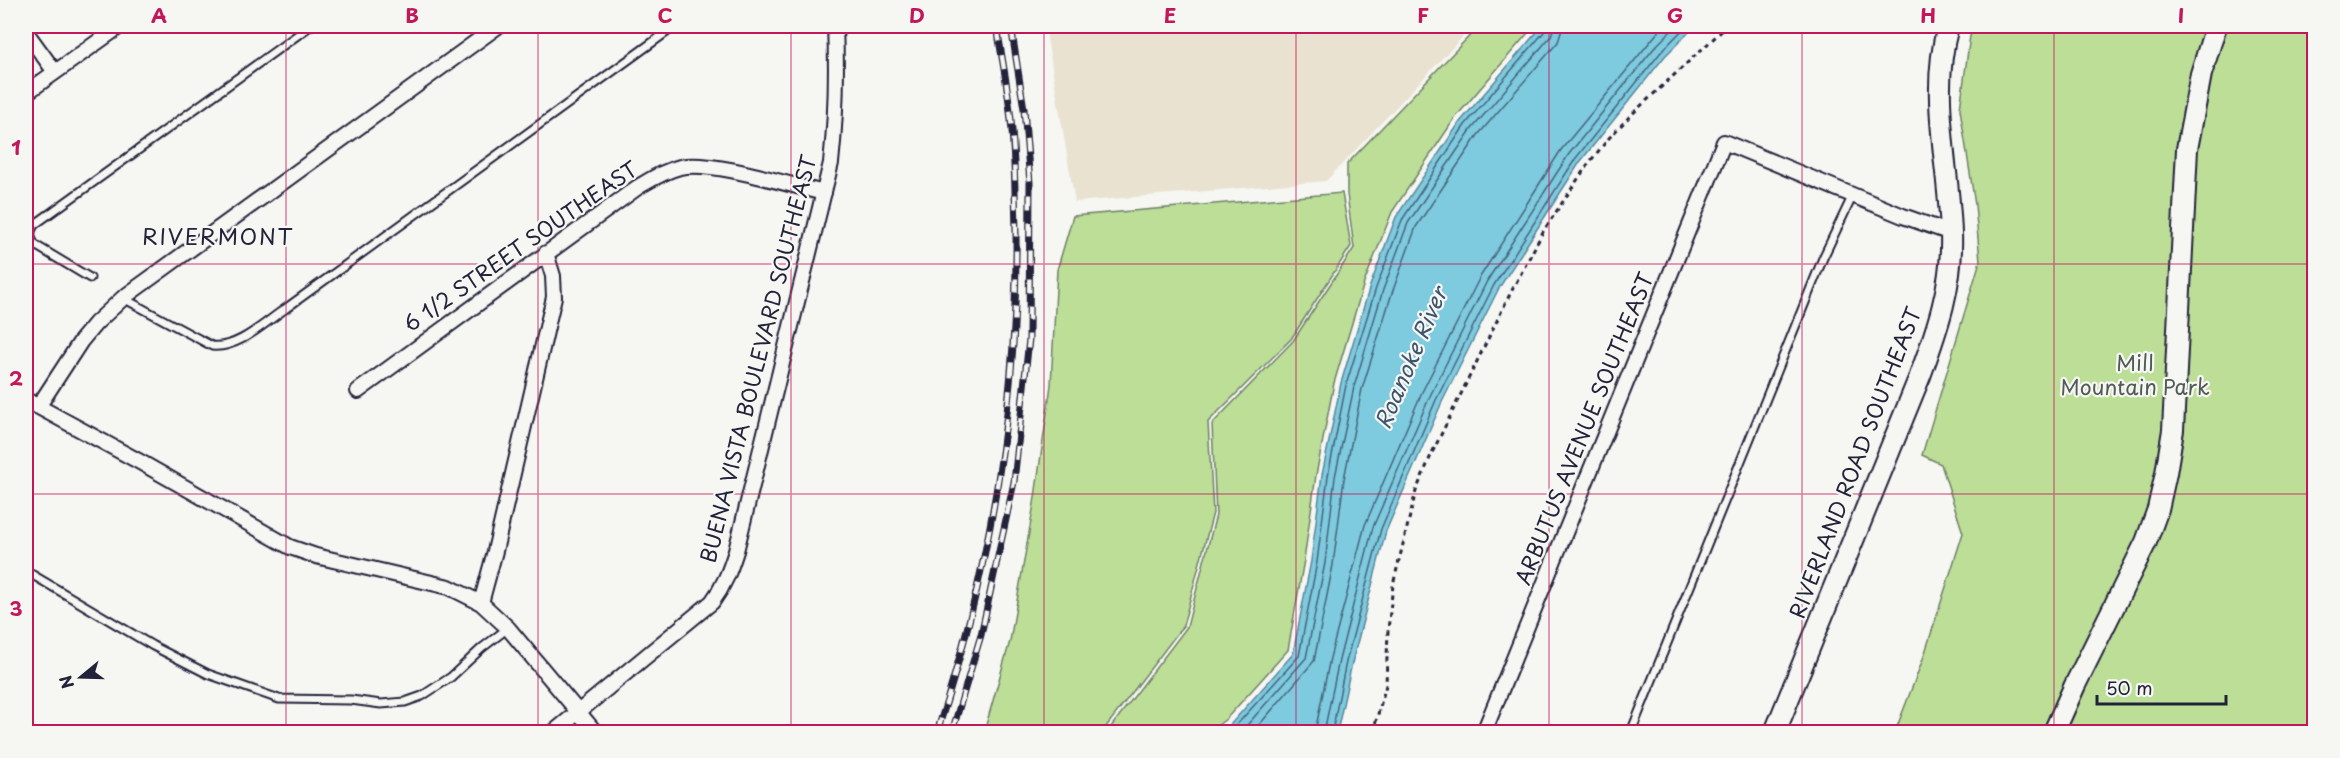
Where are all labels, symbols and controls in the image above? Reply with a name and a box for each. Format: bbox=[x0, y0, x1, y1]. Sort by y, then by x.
text: A bbox=[151, 0, 167, 30]
text: B bbox=[405, 0, 419, 30]
text: C bbox=[657, 0, 673, 30]
text: D bbox=[909, 0, 925, 30]
text: E bbox=[1164, 0, 1176, 30]
text: F bbox=[1417, 0, 1429, 30]
text: G bbox=[1667, 0, 1683, 30]
text: H bbox=[1920, 0, 1936, 30]
text: I bbox=[2178, 0, 2184, 30]
text: 1 bbox=[11, 132, 21, 162]
street label: BUENA VISTA BOULEVARD SOUTHEAST bbox=[691, 151, 823, 566]
street label: 6 1/2 STREET SOUTHEAST bbox=[396, 152, 644, 339]
district label: RIVERMONT bbox=[142, 219, 294, 252]
street label: ARBUTUS AVENUE SOUTHEAST bbox=[1506, 267, 1661, 589]
water label: Roanoke River bbox=[1365, 279, 1455, 433]
street label: RIVERLAND ROAD SOUTHEAST bbox=[1780, 302, 1929, 622]
park label: Mill Mountain Park bbox=[2060, 346, 2210, 402]
text: 2 bbox=[9, 363, 23, 393]
text: 3 bbox=[9, 593, 23, 623]
north arrow bbox=[51, 647, 111, 707]
scale bar bbox=[2097, 668, 2226, 706]
text: N bbox=[52, 672, 79, 692]
text: 50 m bbox=[2106, 674, 2153, 701]

